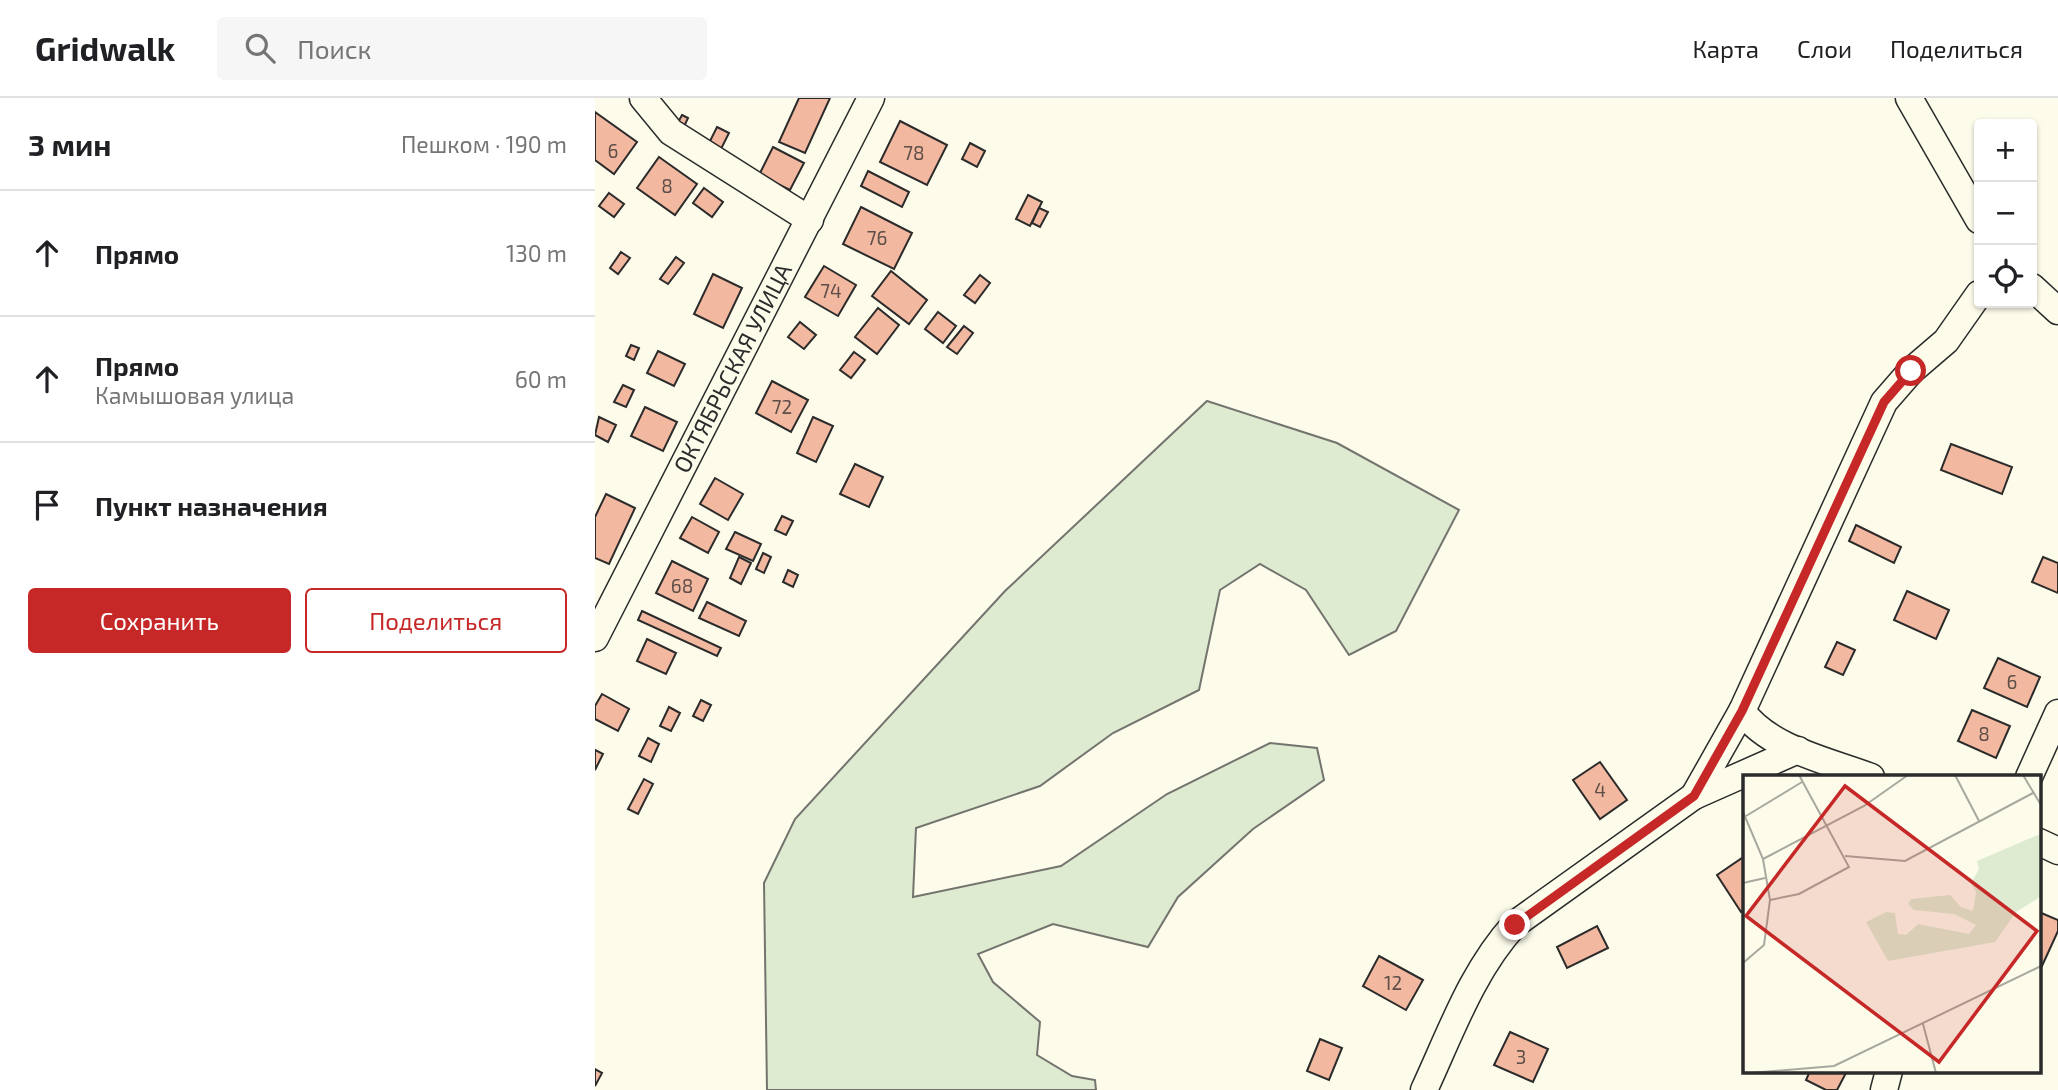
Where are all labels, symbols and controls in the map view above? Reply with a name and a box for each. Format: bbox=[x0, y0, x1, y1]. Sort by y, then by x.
search box bbox=[217, 17, 707, 80]
text: Gridwalk bbox=[35, 28, 175, 68]
icon: search bbox=[241, 29, 279, 67]
text: Поиск bbox=[297, 33, 371, 64]
text: Карта bbox=[1692, 34, 1759, 63]
text: Слои bbox=[1797, 34, 1852, 63]
text: Поделиться bbox=[1890, 34, 2023, 63]
map controls bbox=[1974, 119, 2037, 308]
button: + bbox=[1974, 119, 2037, 182]
text: 3 мин bbox=[28, 126, 112, 162]
text: Пешком · 190 m bbox=[401, 130, 567, 158]
house number: 6 bbox=[608, 139, 618, 162]
house number: 78 bbox=[903, 141, 925, 164]
house number: 8 bbox=[661, 174, 673, 197]
button: − bbox=[1974, 182, 2037, 245]
house number: 76 bbox=[867, 226, 887, 249]
icon: ahead bbox=[28, 234, 66, 272]
text: Прямо bbox=[95, 238, 179, 269]
text: 130 m bbox=[506, 239, 567, 267]
button: locate bbox=[1974, 245, 2037, 308]
street label: ОКТЯБРЬСКАЯ УЛИЦА bbox=[667, 258, 797, 477]
house number: 74 bbox=[820, 279, 842, 302]
text: Прямо bbox=[95, 350, 179, 381]
route start bbox=[1895, 355, 1926, 386]
icon: ahead bbox=[28, 360, 66, 398]
text: 60 m bbox=[515, 365, 567, 393]
text: Камышовая улица bbox=[95, 381, 294, 409]
house number: 72 bbox=[772, 395, 792, 418]
icon: arrive bbox=[28, 486, 66, 524]
text: Пункт назначения bbox=[95, 490, 328, 521]
house number: 68 bbox=[671, 574, 693, 597]
button: Сохранить bbox=[28, 588, 291, 653]
button: Поделиться bbox=[305, 588, 567, 653]
house number: 6 bbox=[2007, 670, 2017, 693]
house number: 8 bbox=[1978, 722, 1990, 745]
inset map bbox=[1743, 775, 2041, 1072]
house number: 4 bbox=[1594, 778, 1606, 801]
route end bbox=[1499, 909, 1530, 940]
house number: 12 bbox=[1384, 971, 1402, 994]
house number: 3 bbox=[1516, 1045, 1526, 1068]

